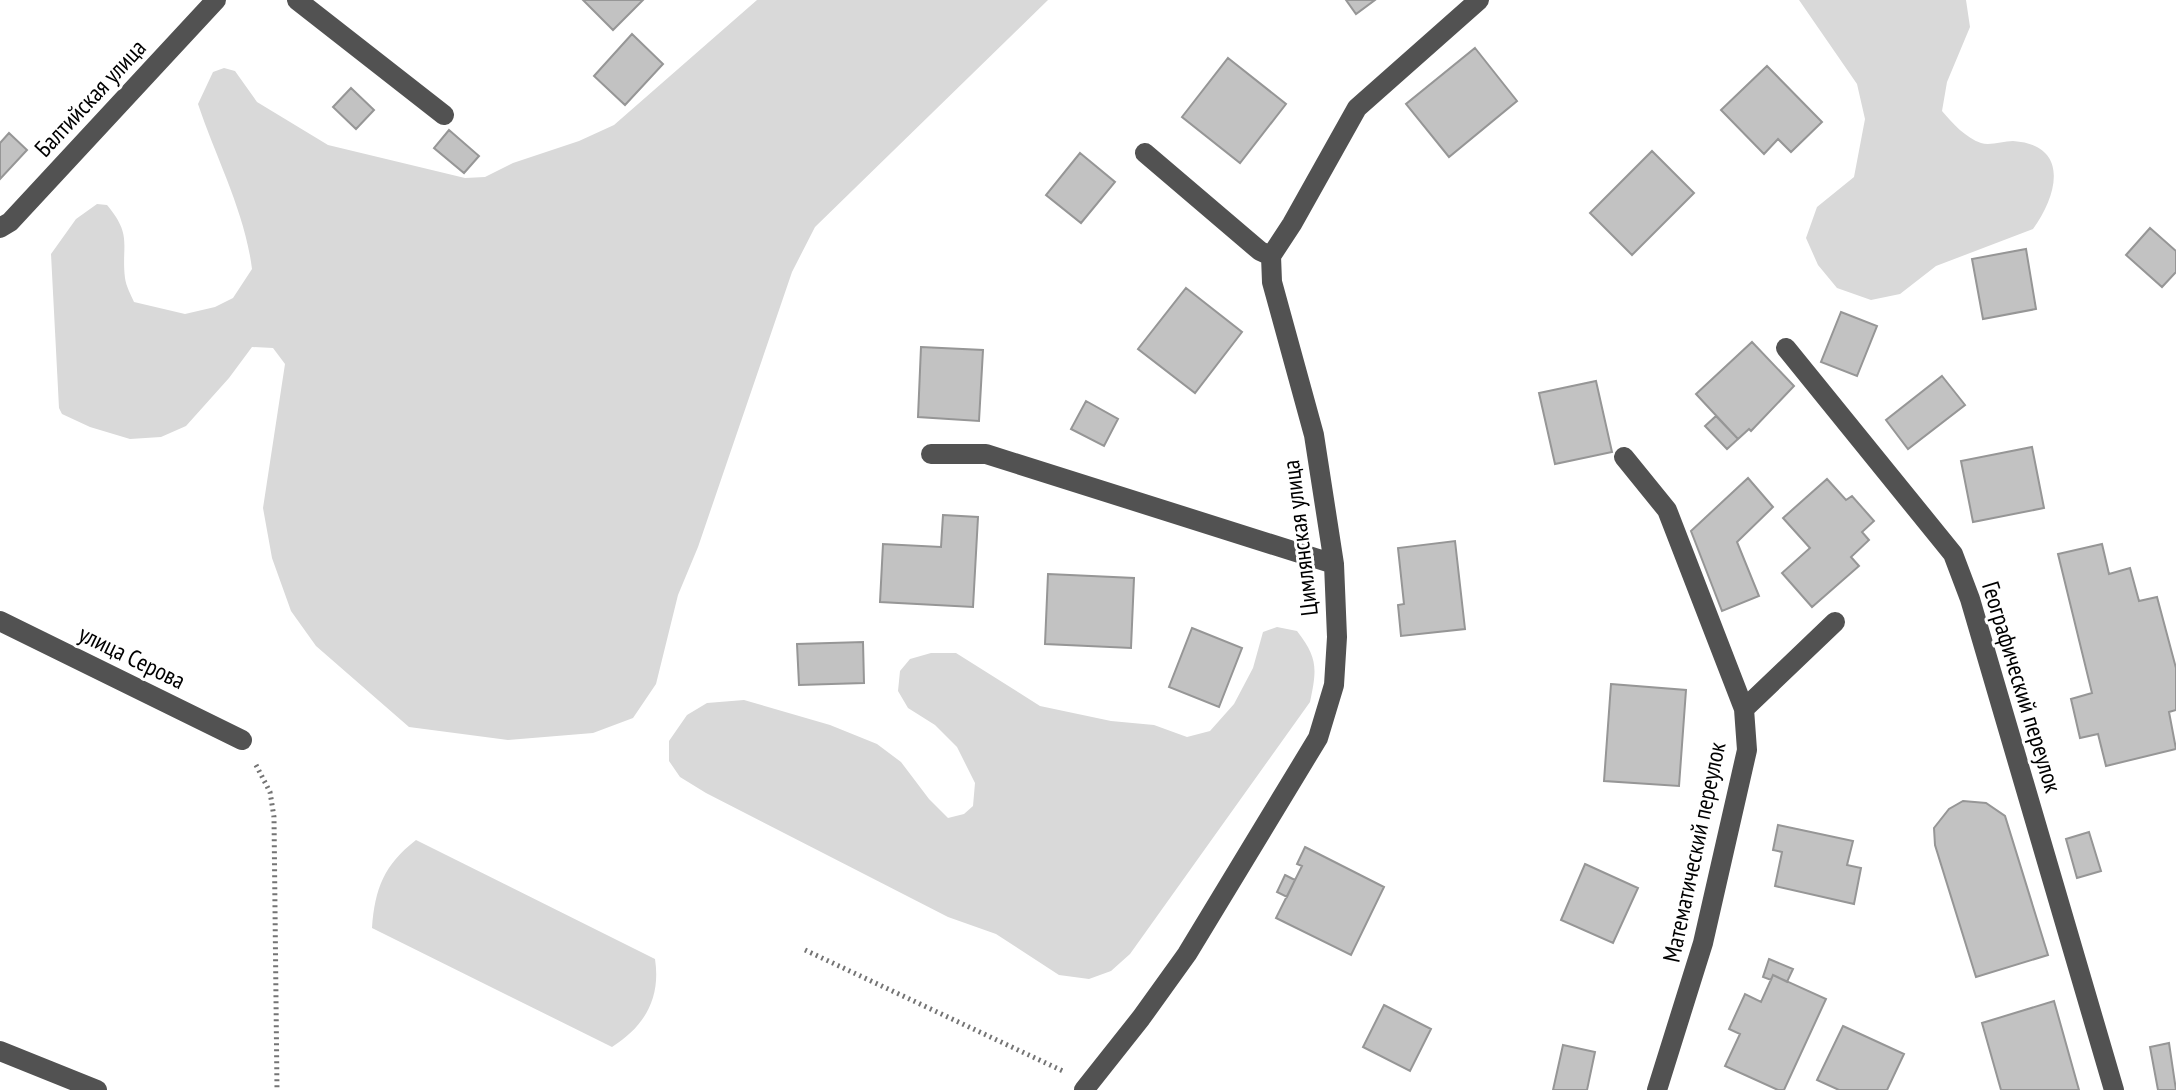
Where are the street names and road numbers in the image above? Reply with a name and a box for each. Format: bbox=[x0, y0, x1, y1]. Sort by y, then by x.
street label: Балтийская улица bbox=[28, 33, 152, 163]
street label: Цимлянская улица bbox=[1275, 458, 1325, 618]
street label: Географический переулок bbox=[1975, 578, 2069, 797]
street label: улица Серова bbox=[74, 618, 190, 696]
street label: Математический переулок bbox=[1656, 738, 1733, 965]

